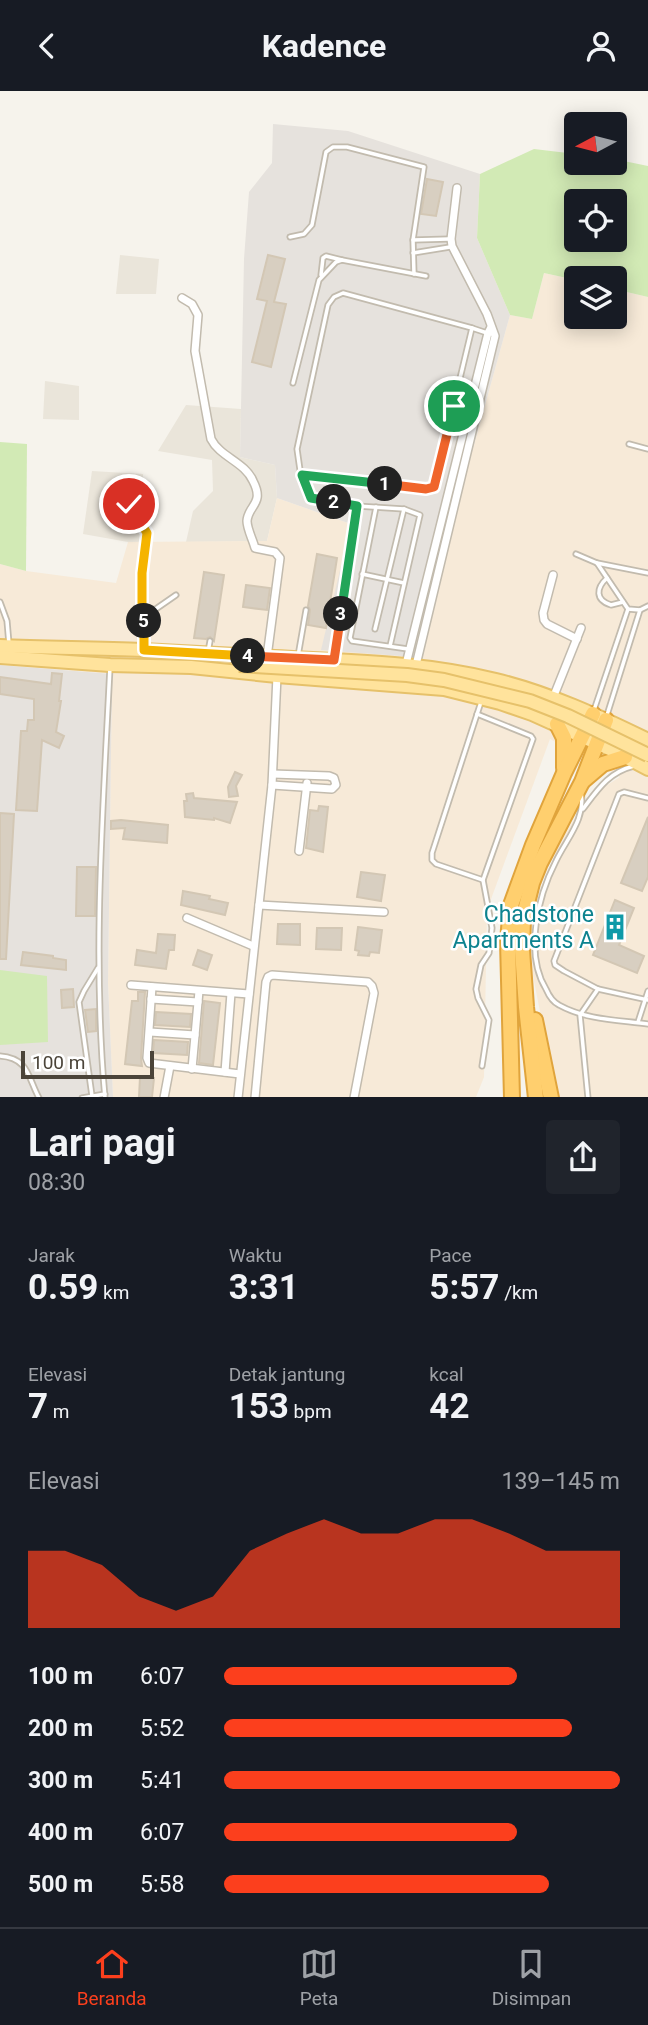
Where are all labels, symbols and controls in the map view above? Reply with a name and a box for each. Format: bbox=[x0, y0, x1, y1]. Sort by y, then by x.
icon: back bbox=[28, 27, 66, 65]
text: Kadence bbox=[262, 27, 386, 65]
icon: person bbox=[582, 27, 620, 65]
north arrow bbox=[564, 112, 626, 175]
map controls bbox=[564, 112, 627, 329]
button: locate bbox=[564, 189, 627, 252]
button: layers bbox=[564, 266, 627, 329]
pin bbox=[424, 376, 484, 436]
icon: arrive bbox=[435, 387, 473, 425]
pin: 1 bbox=[368, 467, 402, 501]
text: 1 bbox=[379, 472, 390, 495]
pin bbox=[99, 474, 159, 534]
icon: check bbox=[110, 485, 148, 523]
pin: 2 bbox=[316, 485, 352, 519]
text: 2 bbox=[328, 490, 339, 513]
pin: 3 bbox=[324, 596, 358, 631]
text: 3 bbox=[335, 602, 346, 625]
pin: 5 bbox=[127, 603, 162, 639]
text: 5 bbox=[138, 609, 149, 632]
pin: 4 bbox=[230, 639, 266, 673]
text: 4 bbox=[242, 644, 253, 667]
place label: Chadstone Apartments A bbox=[453, 901, 594, 954]
building icon: Chadstone Apartments A bbox=[600, 912, 630, 942]
scale bar bbox=[21, 1049, 154, 1080]
text: 100 m bbox=[32, 1051, 85, 1074]
button: share bbox=[546, 1120, 620, 1194]
text: Lari pagi bbox=[28, 1121, 176, 1165]
text: 08:30 bbox=[28, 1169, 85, 1196]
text: Jarak bbox=[28, 1244, 75, 1267]
text: Waktu bbox=[229, 1244, 282, 1267]
text: Pace bbox=[429, 1244, 472, 1267]
text: 0.59 bbox=[28, 1267, 98, 1308]
text: 3:31 bbox=[229, 1267, 299, 1308]
text: 5:57 bbox=[429, 1267, 499, 1308]
text: km bbox=[98, 1281, 129, 1304]
text: /km bbox=[499, 1281, 538, 1304]
text: Elevasi bbox=[28, 1363, 87, 1386]
text: Detak jantung bbox=[229, 1363, 345, 1386]
text: kcal bbox=[429, 1363, 464, 1386]
text: 7 bbox=[28, 1386, 48, 1427]
text: 153 bbox=[229, 1386, 289, 1427]
text: 42 bbox=[429, 1386, 470, 1427]
text: m bbox=[48, 1400, 69, 1423]
text: bpm bbox=[289, 1400, 332, 1423]
text: Elevasi bbox=[28, 1468, 100, 1495]
text: 139–145 m bbox=[501, 1468, 620, 1495]
text: 100 m bbox=[28, 1663, 93, 1690]
text: 6:07 bbox=[140, 1663, 184, 1690]
text: 200 m bbox=[28, 1715, 93, 1742]
text: 5:52 bbox=[140, 1715, 184, 1742]
text: 300 m bbox=[28, 1767, 93, 1794]
text: 5:41 bbox=[140, 1767, 184, 1794]
text: 400 m bbox=[28, 1819, 93, 1846]
text: 6:07 bbox=[140, 1819, 184, 1846]
text: 500 m bbox=[28, 1871, 93, 1898]
text: 5:58 bbox=[140, 1871, 184, 1898]
tab: Beranda bbox=[77, 1945, 147, 2010]
tab: Peta bbox=[300, 1945, 338, 2010]
tab: Disimpan bbox=[492, 1945, 571, 2010]

